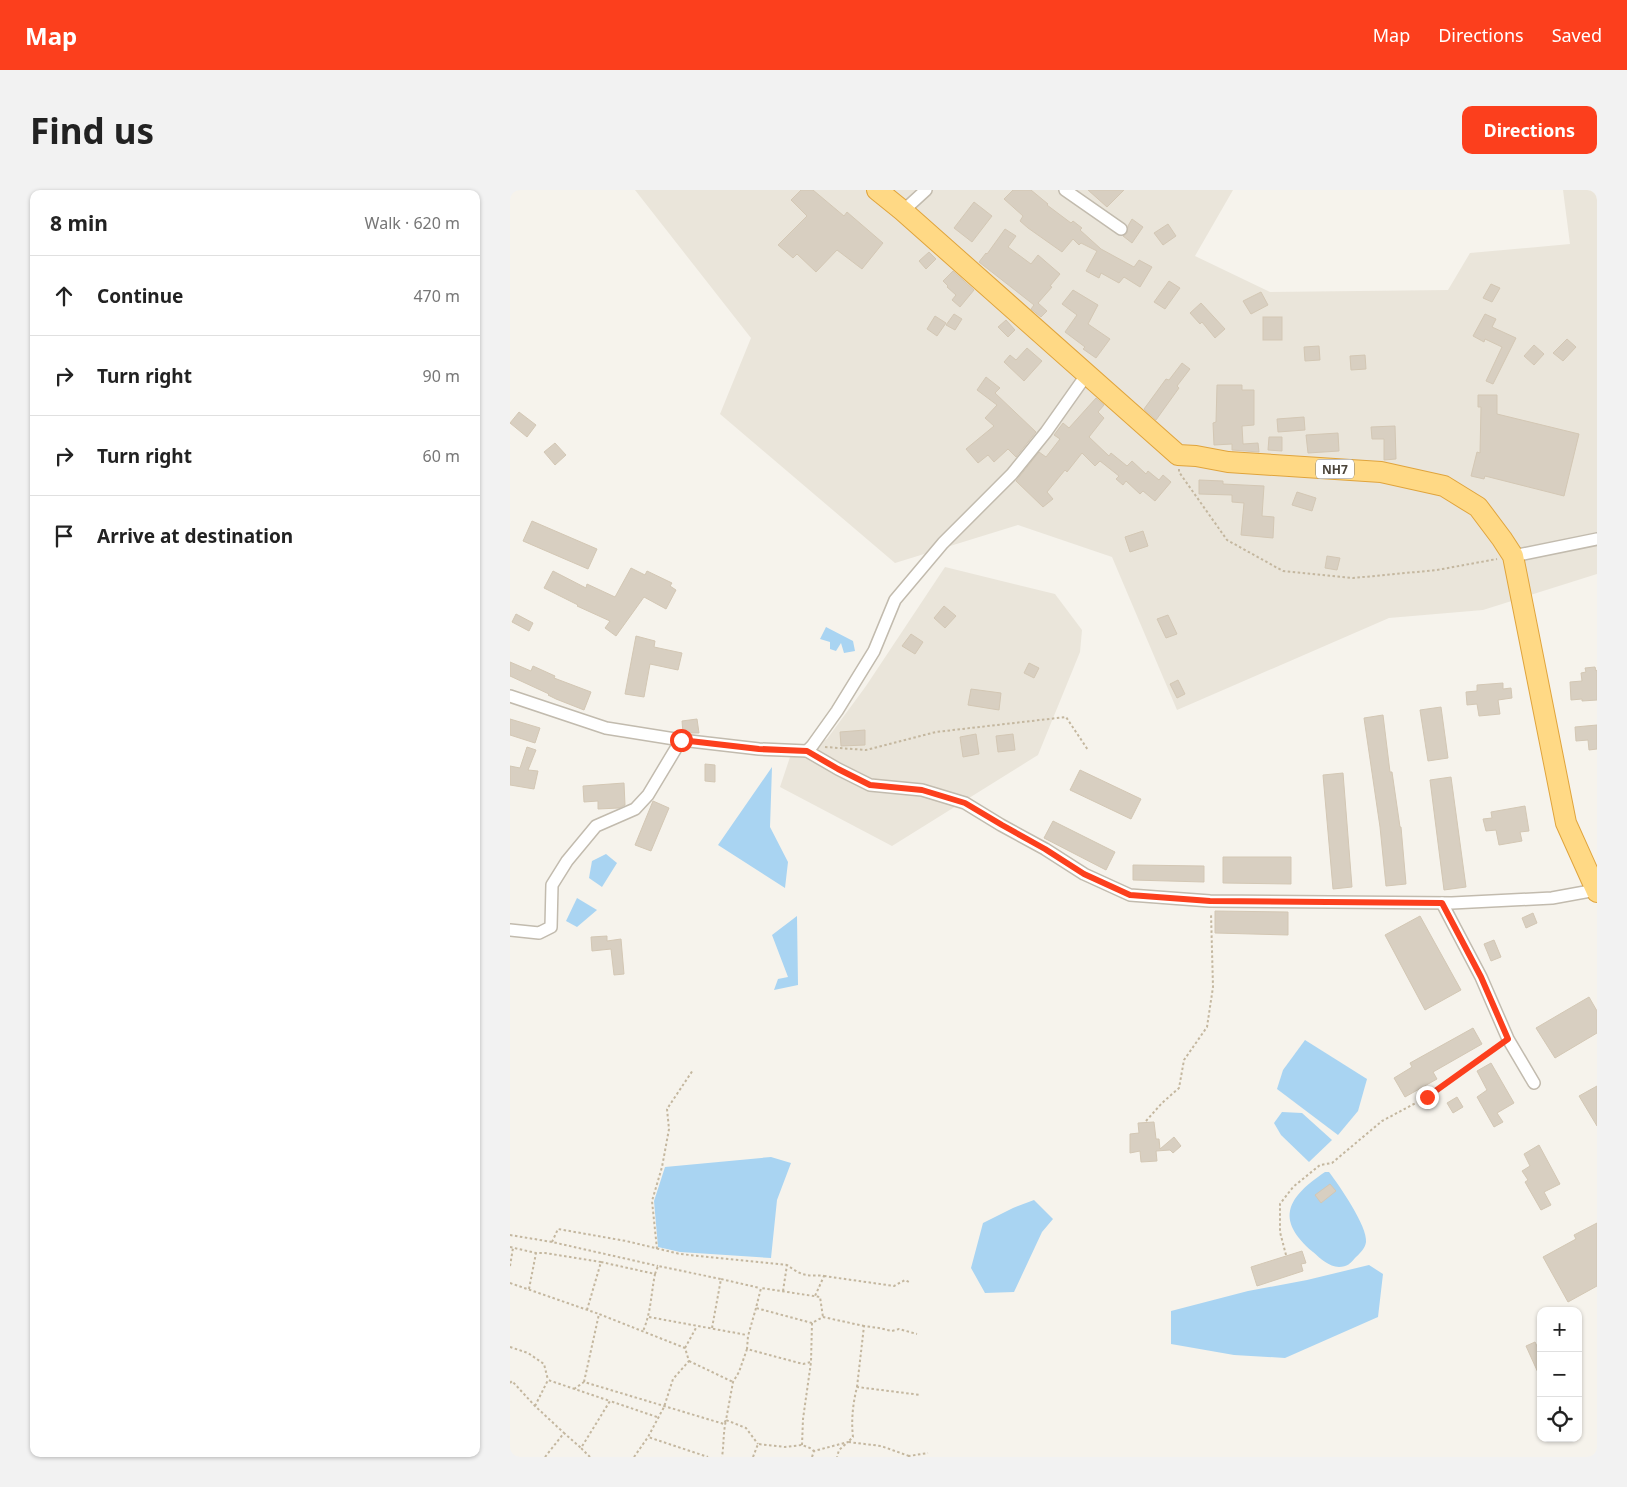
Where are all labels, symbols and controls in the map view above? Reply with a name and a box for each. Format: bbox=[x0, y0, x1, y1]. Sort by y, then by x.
text: Map bbox=[25, 19, 77, 52]
text: Map bbox=[1373, 23, 1410, 47]
text: Directions bbox=[1438, 23, 1524, 47]
text: Saved bbox=[1552, 23, 1602, 47]
button: Directions bbox=[1462, 106, 1597, 154]
text: Find us bbox=[30, 107, 154, 154]
text: 8 min bbox=[50, 209, 108, 237]
text: Walk · 620 m bbox=[365, 212, 460, 234]
icon: ahead bbox=[50, 282, 78, 310]
text: Continue bbox=[97, 283, 183, 309]
text: 470 m bbox=[413, 285, 460, 307]
icon: right bbox=[50, 362, 78, 390]
text: Turn right bbox=[97, 363, 192, 389]
text: 90 m bbox=[423, 365, 460, 387]
icon: right bbox=[50, 442, 78, 470]
text: Turn right bbox=[97, 443, 192, 469]
text: 60 m bbox=[423, 445, 460, 467]
road number: NH7 bbox=[1316, 460, 1354, 478]
icon: arrive bbox=[50, 522, 78, 550]
text: Arrive at destination bbox=[97, 523, 293, 549]
route start bbox=[670, 729, 693, 752]
route end bbox=[1416, 1086, 1439, 1109]
map controls bbox=[1537, 1307, 1582, 1442]
button: + bbox=[1537, 1307, 1582, 1352]
button: − bbox=[1537, 1352, 1582, 1397]
button: locate bbox=[1537, 1397, 1582, 1442]

